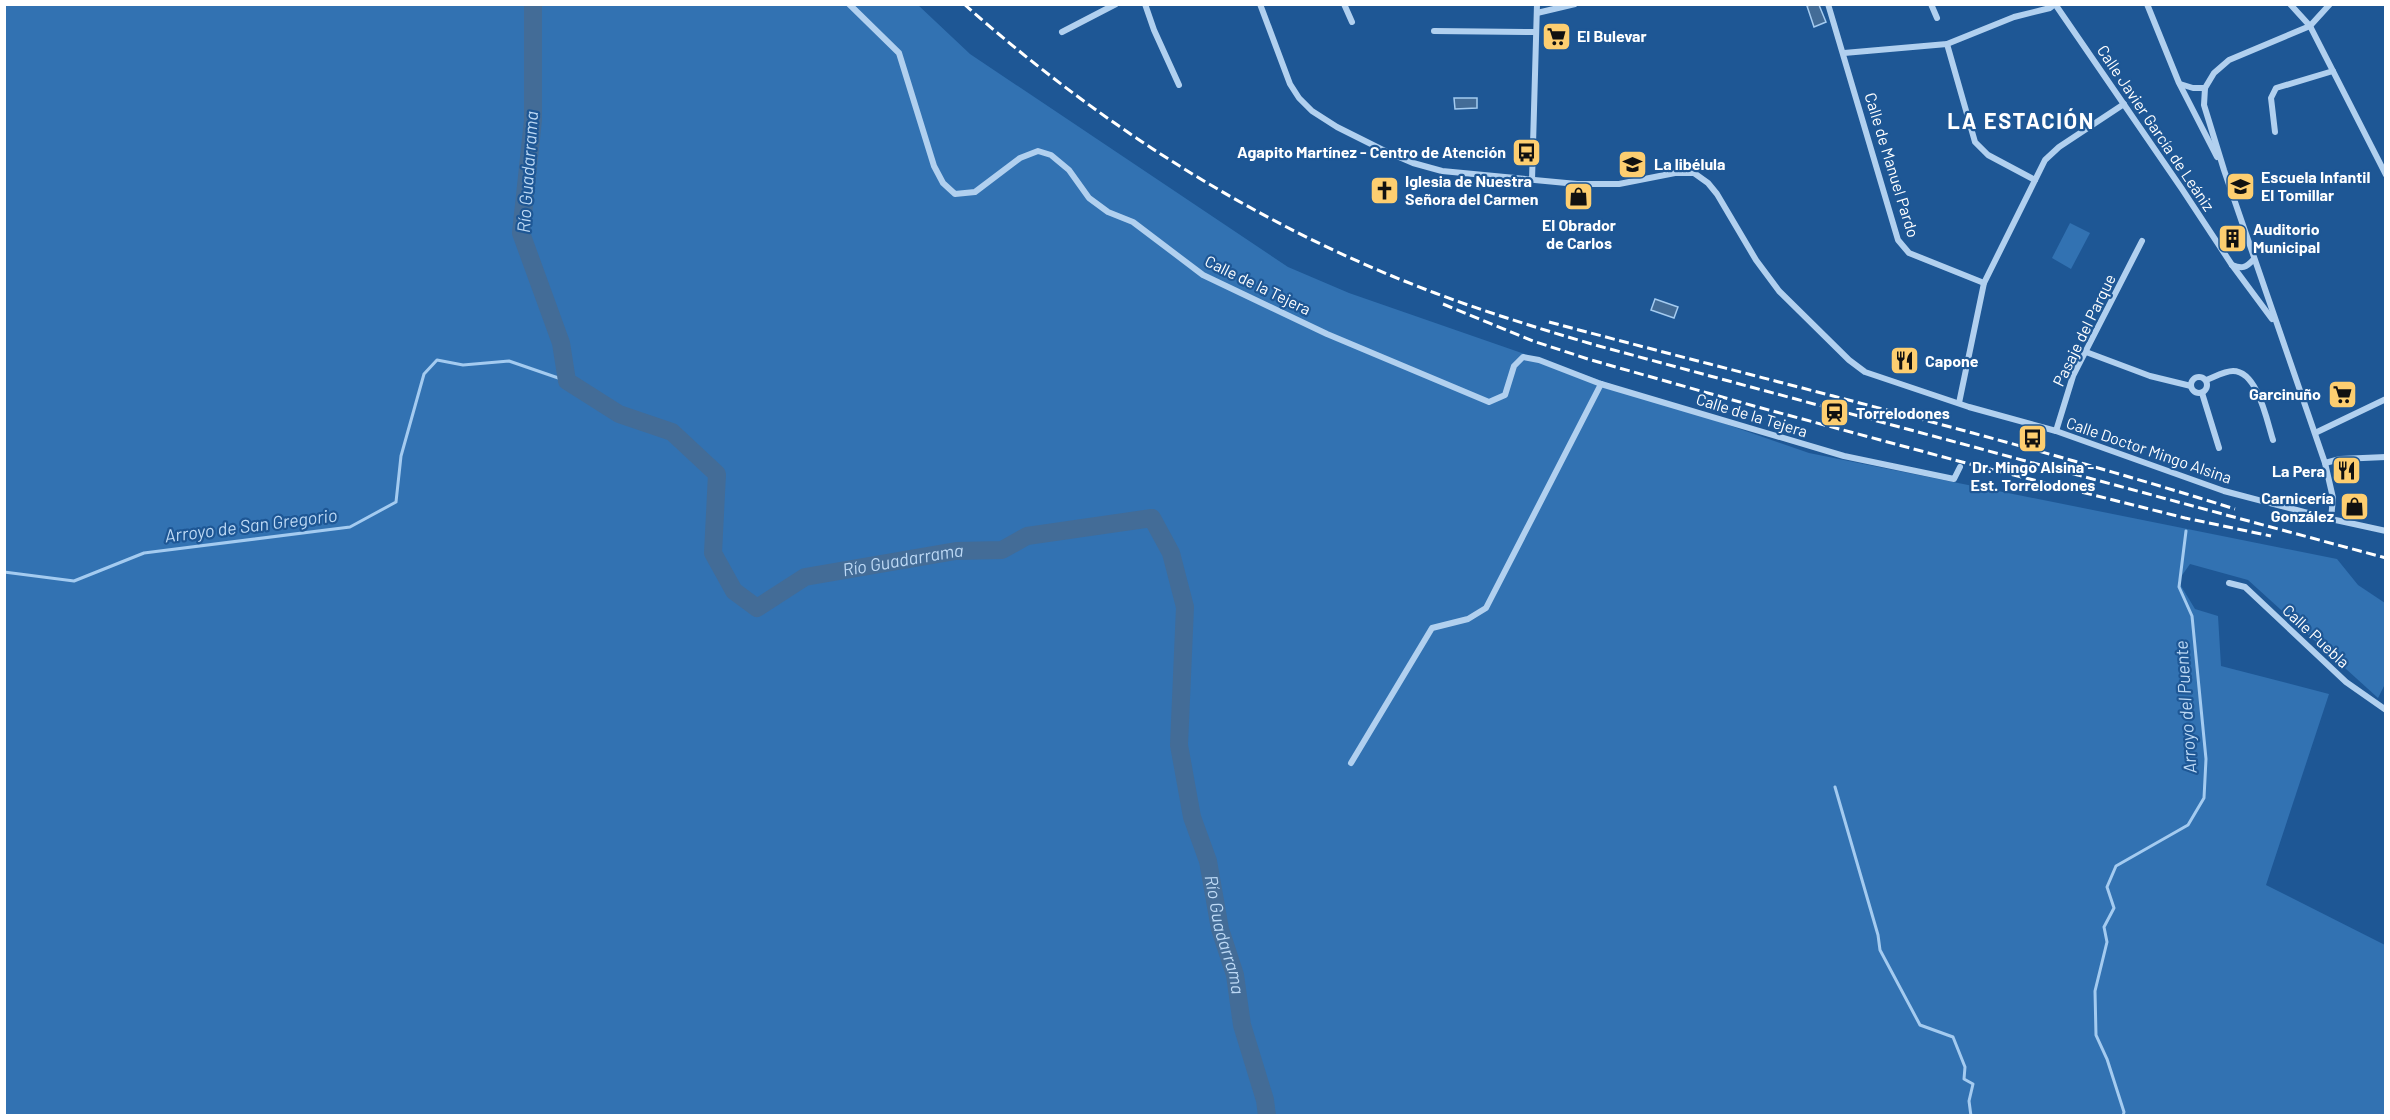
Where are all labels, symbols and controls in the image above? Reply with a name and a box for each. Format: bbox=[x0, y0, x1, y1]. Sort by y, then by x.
supermarket icon: El Bulevar bbox=[1540, 20, 1572, 52]
place label: El Bulevar bbox=[1577, 26, 1647, 45]
street label: Calle Javier García de Leániz bbox=[2094, 41, 2219, 214]
street label: Calle de Manuel Pardo bbox=[1861, 90, 1924, 240]
district label: LA ESTACIÓN bbox=[1947, 107, 2095, 133]
water label: Río Guadarrama bbox=[512, 110, 542, 234]
bus stop icon: Agapito Martínez - Centro de Atención bbox=[1511, 136, 1543, 168]
place label: Agapito Martínez - Centro de Atención bbox=[1237, 142, 1506, 161]
school or university icon: La libélula bbox=[1617, 148, 1649, 180]
place label: La libélula bbox=[1654, 154, 1725, 173]
place label: Escuela Infantil El Tomillar bbox=[2261, 167, 2370, 204]
school or university icon: Escuela Infantil El Tomillar bbox=[2224, 170, 2256, 202]
place label: Iglesia de Nuestra Señora del Carmen bbox=[1405, 171, 1539, 208]
church icon: Iglesia de Nuestra Señora del Carmen bbox=[1368, 174, 1400, 206]
shop icon: El Obrador de Carlos bbox=[1563, 181, 1595, 213]
place label: El Obrador de Carlos bbox=[1542, 215, 1616, 252]
place label: Auditorio Municipal bbox=[2253, 219, 2320, 256]
building icon: Auditorio Municipal bbox=[2216, 222, 2248, 254]
street label: Calle de la Tejera bbox=[1202, 251, 1314, 318]
street label: Pasaje del Parque bbox=[2048, 271, 2119, 389]
restaurant icon: Capone bbox=[1888, 345, 1920, 377]
place label: Capone bbox=[1925, 351, 1979, 370]
supermarket icon: Garcinuño bbox=[2326, 378, 2358, 410]
place label: Garcinuño bbox=[2249, 384, 2321, 403]
street label: Calle de la Tejera bbox=[1694, 389, 1810, 440]
station icon: Torrelodones bbox=[1819, 397, 1851, 429]
place label: Torrelodones bbox=[1856, 403, 1950, 422]
street label: Calle Doctor Mingo Alsina bbox=[2064, 412, 2234, 487]
bus stop icon: Dr. Mingo Alsina - Est. Torrelodones bbox=[2017, 423, 2049, 455]
restaurant icon: La Pera bbox=[2330, 455, 2362, 487]
place label: Dr. Mingo Alsina - Est. Torrelodones bbox=[1971, 457, 2095, 494]
place label: La Pera bbox=[2272, 461, 2325, 480]
place label: Carnicería González bbox=[2261, 488, 2334, 525]
shop icon: Carnicería González bbox=[2339, 491, 2371, 523]
water label: Arroyo de San Gregorio bbox=[163, 504, 338, 547]
water label: Río Guadarrama bbox=[841, 539, 964, 580]
street label: Calle Puebla bbox=[2279, 600, 2354, 671]
water label: Arroyo del Puente bbox=[2169, 640, 2201, 774]
water label: Río Guadarrama bbox=[1201, 873, 1250, 995]

